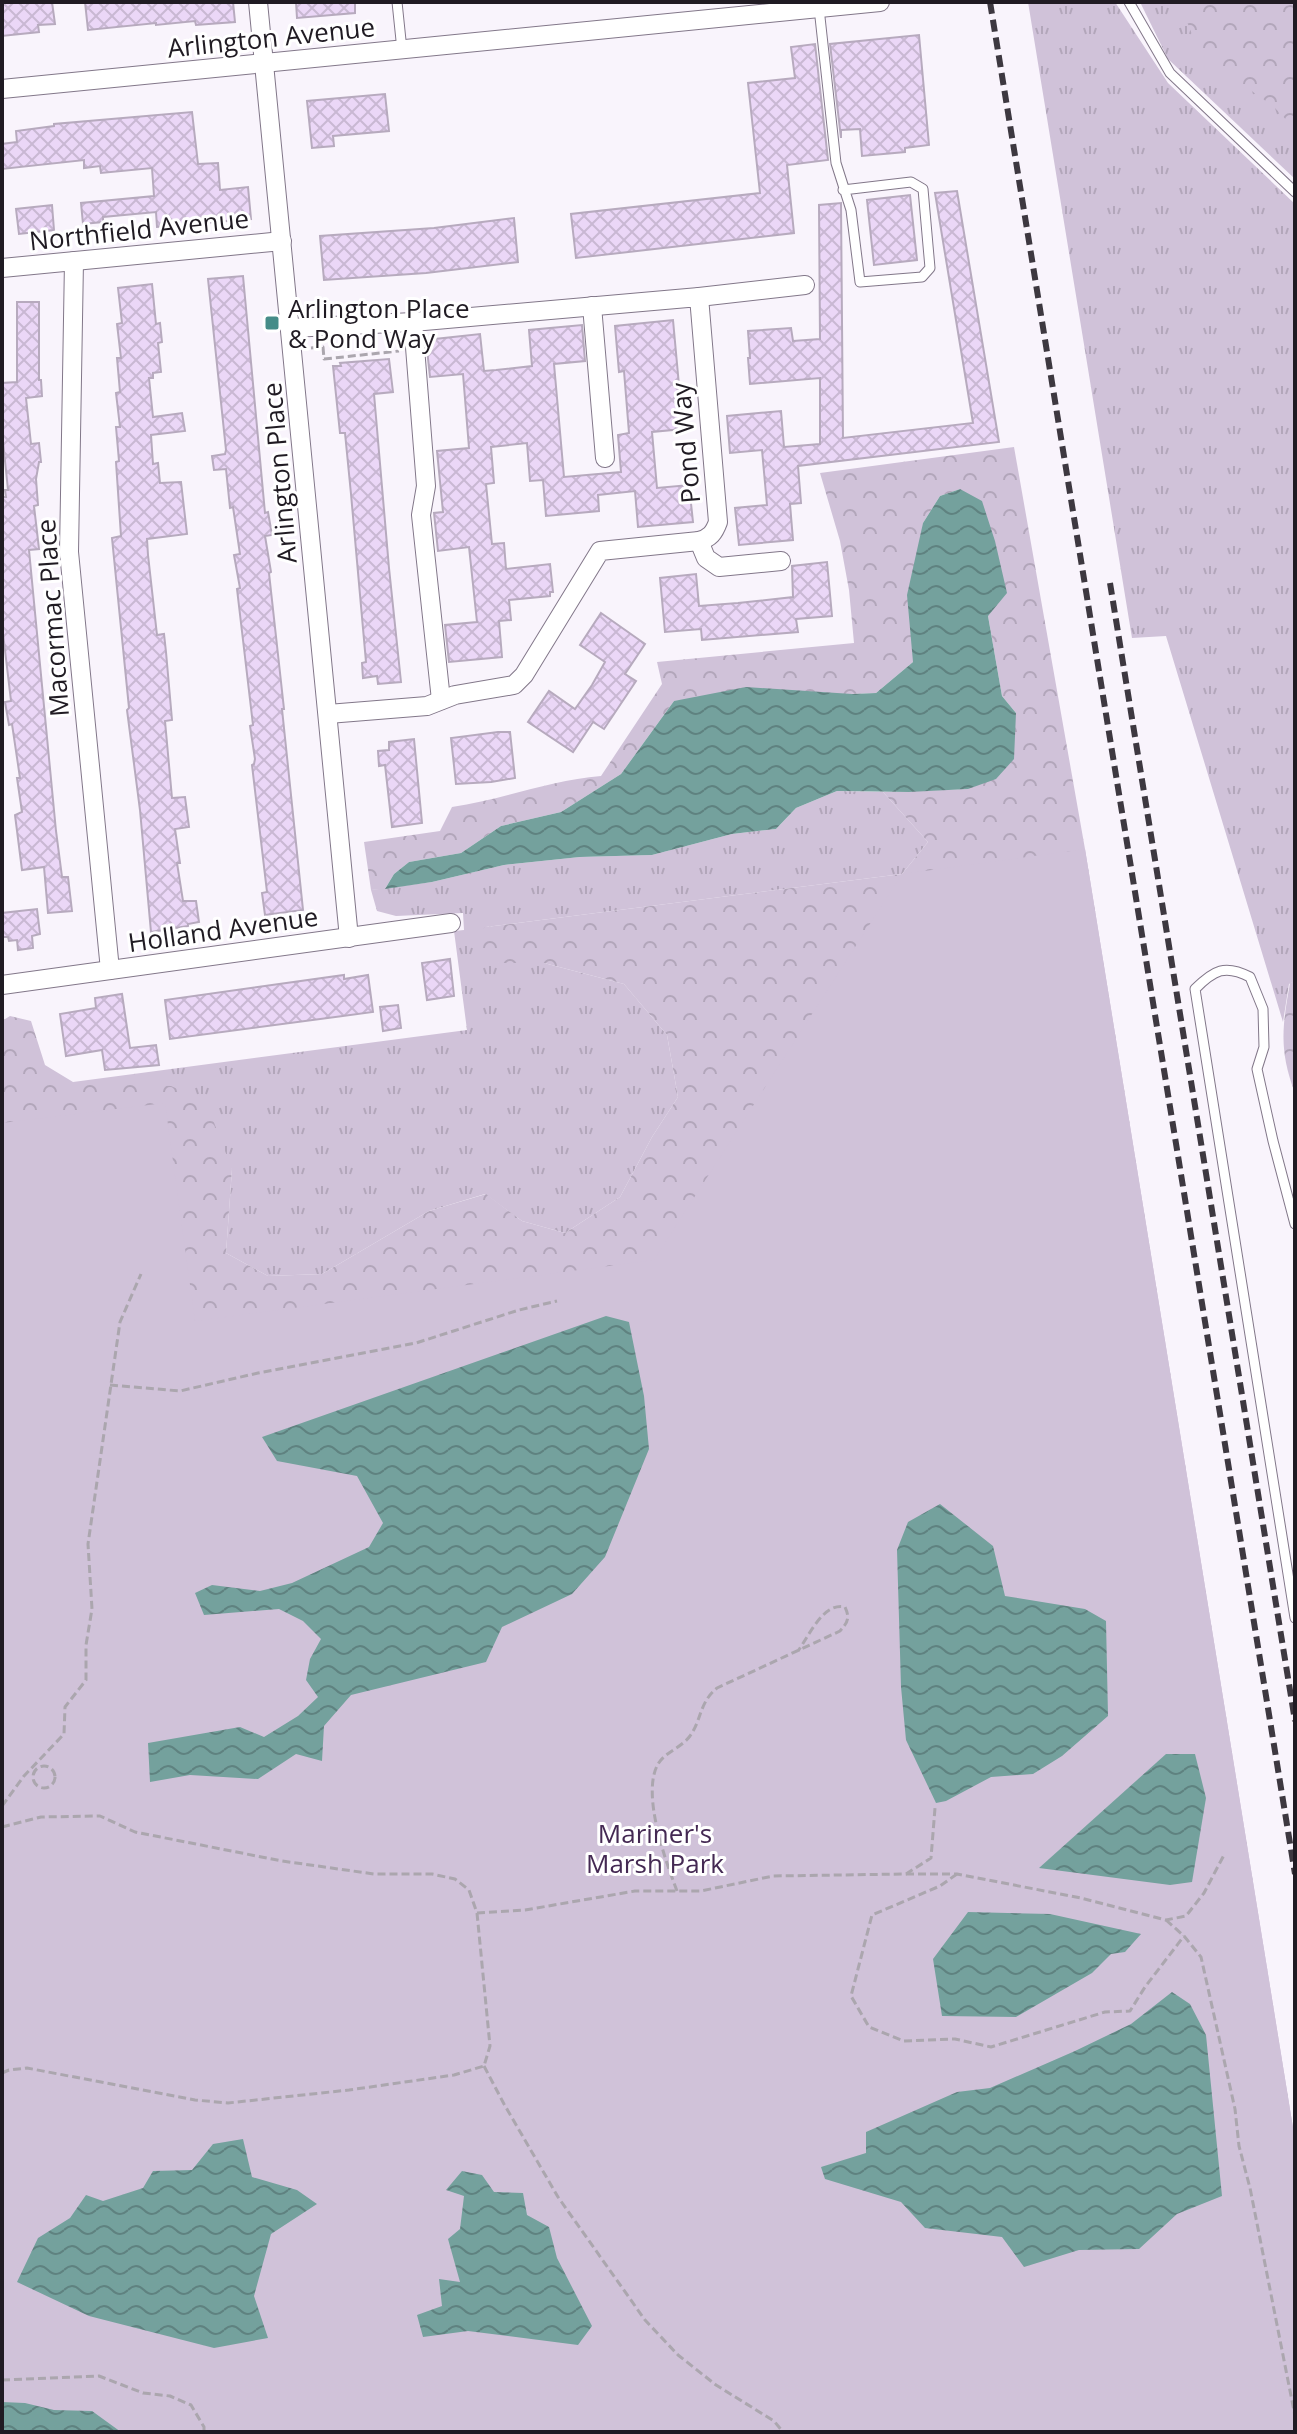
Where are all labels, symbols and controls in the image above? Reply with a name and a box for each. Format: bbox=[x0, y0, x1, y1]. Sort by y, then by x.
street label: Arlington Avenue bbox=[165, 8, 377, 66]
street label: Northfield Avenue bbox=[27, 200, 251, 258]
place label: Arlington Place & Pond Way bbox=[288, 290, 470, 356]
marker: Arlington Place & Pond Way bbox=[263, 314, 281, 332]
street label: Pond Way bbox=[662, 380, 708, 505]
street label: Arlington Place bbox=[253, 381, 305, 565]
street label: Macormac Place bbox=[27, 518, 77, 718]
street label: Holland Avenue bbox=[126, 898, 320, 960]
park label: Mariner's Marsh Park bbox=[586, 1815, 724, 1881]

